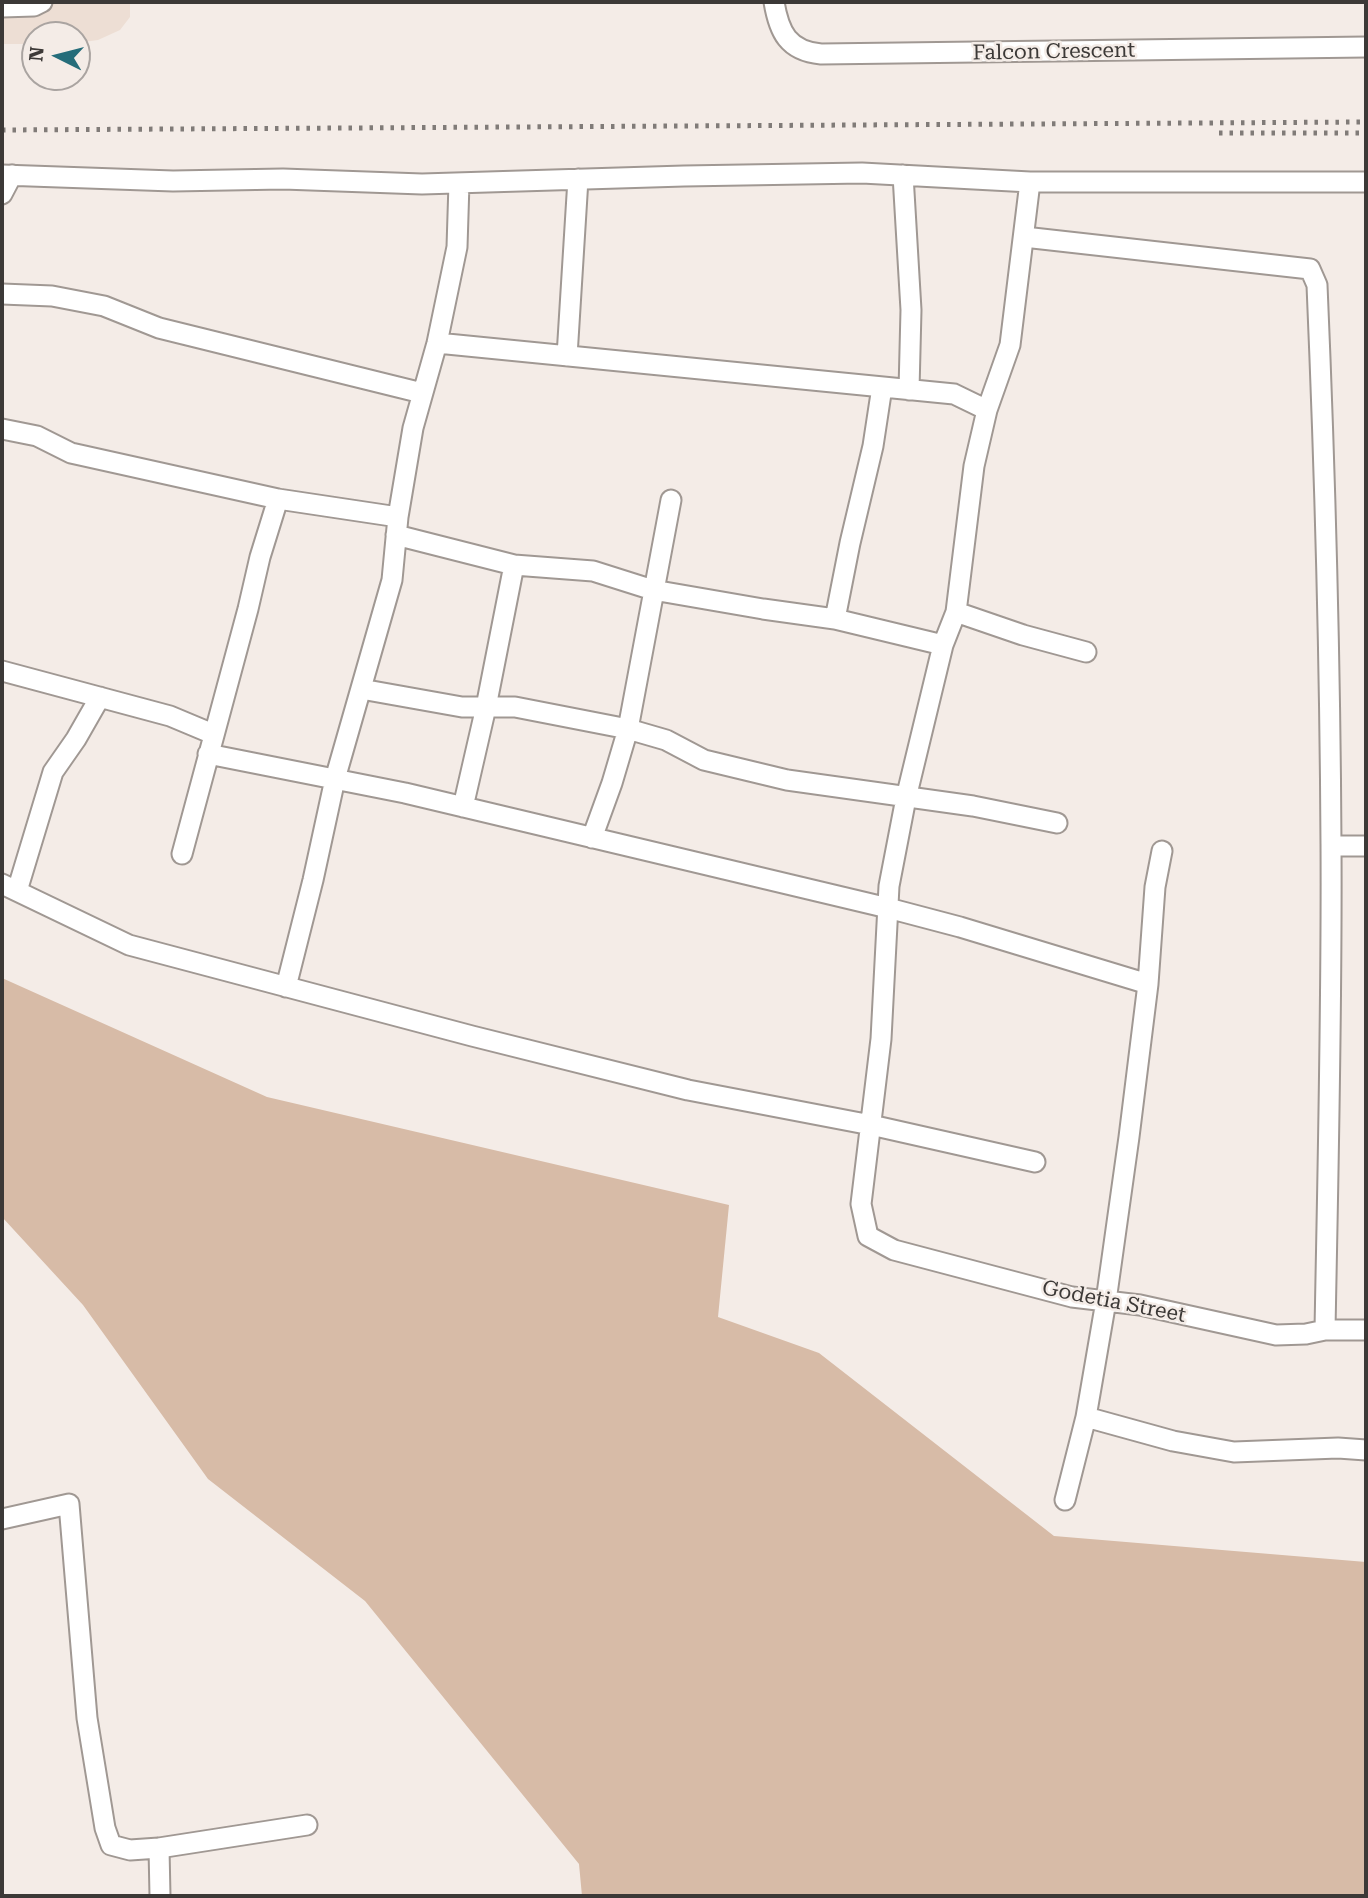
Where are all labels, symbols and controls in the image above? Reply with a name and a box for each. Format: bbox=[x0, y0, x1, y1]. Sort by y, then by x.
north arrow bbox=[21, 21, 91, 91]
street label: Falcon Crescent bbox=[973, 38, 1135, 66]
text: N bbox=[24, 45, 49, 62]
street label: Godetia Street bbox=[1040, 1276, 1188, 1328]

